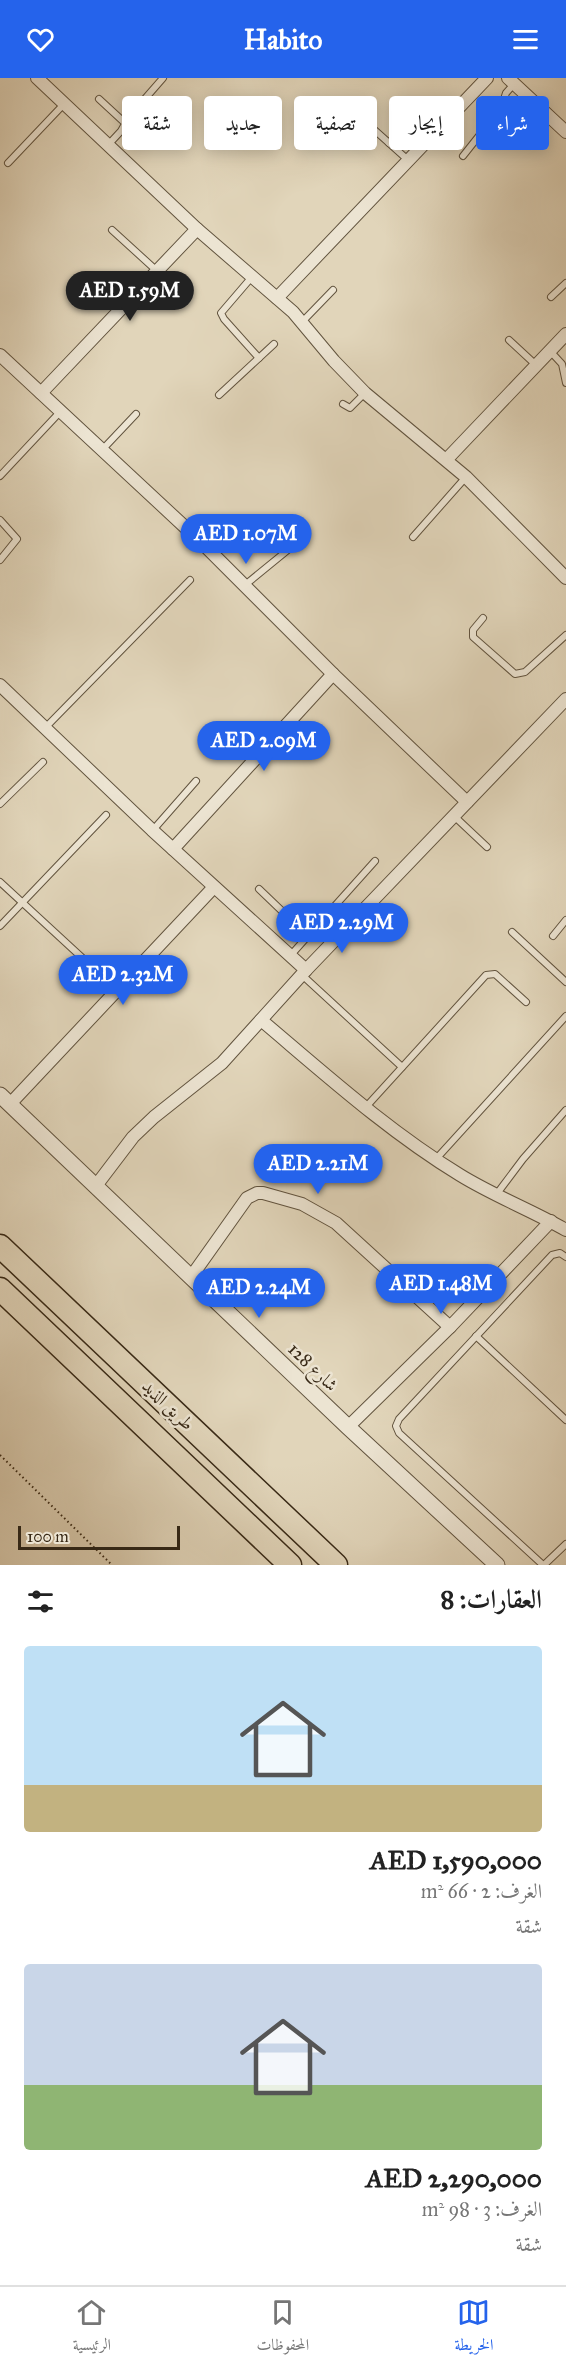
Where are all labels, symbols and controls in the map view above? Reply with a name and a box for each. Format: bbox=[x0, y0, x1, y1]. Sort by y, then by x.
icon: heart bbox=[24, 23, 57, 56]
text: Habito bbox=[244, 23, 322, 56]
icon: menu bbox=[509, 23, 542, 56]
chip: شقة bbox=[122, 96, 192, 150]
chip: جديد bbox=[204, 96, 282, 150]
chip: تصفية bbox=[294, 96, 377, 150]
chip: إيجار bbox=[389, 96, 464, 150]
chip: شراء bbox=[476, 96, 549, 150]
pin: AED 1.59M bbox=[61, 271, 199, 322]
text: AED 1.59M bbox=[80, 278, 180, 302]
pin: AED 1.07M bbox=[177, 514, 315, 565]
text: AED 1.07M bbox=[195, 521, 297, 545]
pin: AED 2.09M bbox=[195, 721, 333, 772]
text: AED 2.09M bbox=[211, 728, 317, 752]
pin: AED 2.29M bbox=[273, 903, 411, 954]
text: AED 2.29M bbox=[290, 910, 394, 934]
pin: AED 2.32M bbox=[54, 955, 192, 1006]
text: AED 2.32M bbox=[73, 962, 173, 986]
pin: AED 2.21M bbox=[249, 1144, 387, 1195]
text: AED 2.21M bbox=[268, 1151, 368, 1175]
pin: AED 1.48M bbox=[372, 1264, 510, 1315]
pin: AED 2.24M bbox=[190, 1268, 328, 1319]
text: AED 1.48M bbox=[390, 1271, 492, 1295]
text: AED 2.24M bbox=[207, 1275, 311, 1299]
street label: شارع 128 bbox=[281, 1338, 342, 1399]
street label: طريق الذيد bbox=[137, 1375, 199, 1436]
scale bar bbox=[18, 1523, 180, 1550]
text: 100 m bbox=[27, 1527, 69, 1546]
text: العقارات: 8 bbox=[440, 1583, 542, 1615]
icon: filters bbox=[24, 1585, 57, 1618]
icon: home bbox=[229, 1685, 337, 1793]
text: AED 1,590,000 bbox=[370, 1844, 542, 1876]
text: الغرف: 2 · 66 m² bbox=[421, 1879, 542, 1903]
text: شقة bbox=[516, 1914, 542, 1938]
icon: home bbox=[229, 2003, 337, 2111]
text: AED 2,290,000 bbox=[366, 2162, 542, 2194]
text: الغرف: 3 · 98 m² bbox=[422, 2197, 542, 2221]
text: شقة bbox=[516, 2232, 542, 2256]
tab: الرئيسية bbox=[73, 2296, 111, 2360]
tab: المحفوظات bbox=[256, 2296, 309, 2360]
tab: الخريطة bbox=[454, 2296, 493, 2360]

